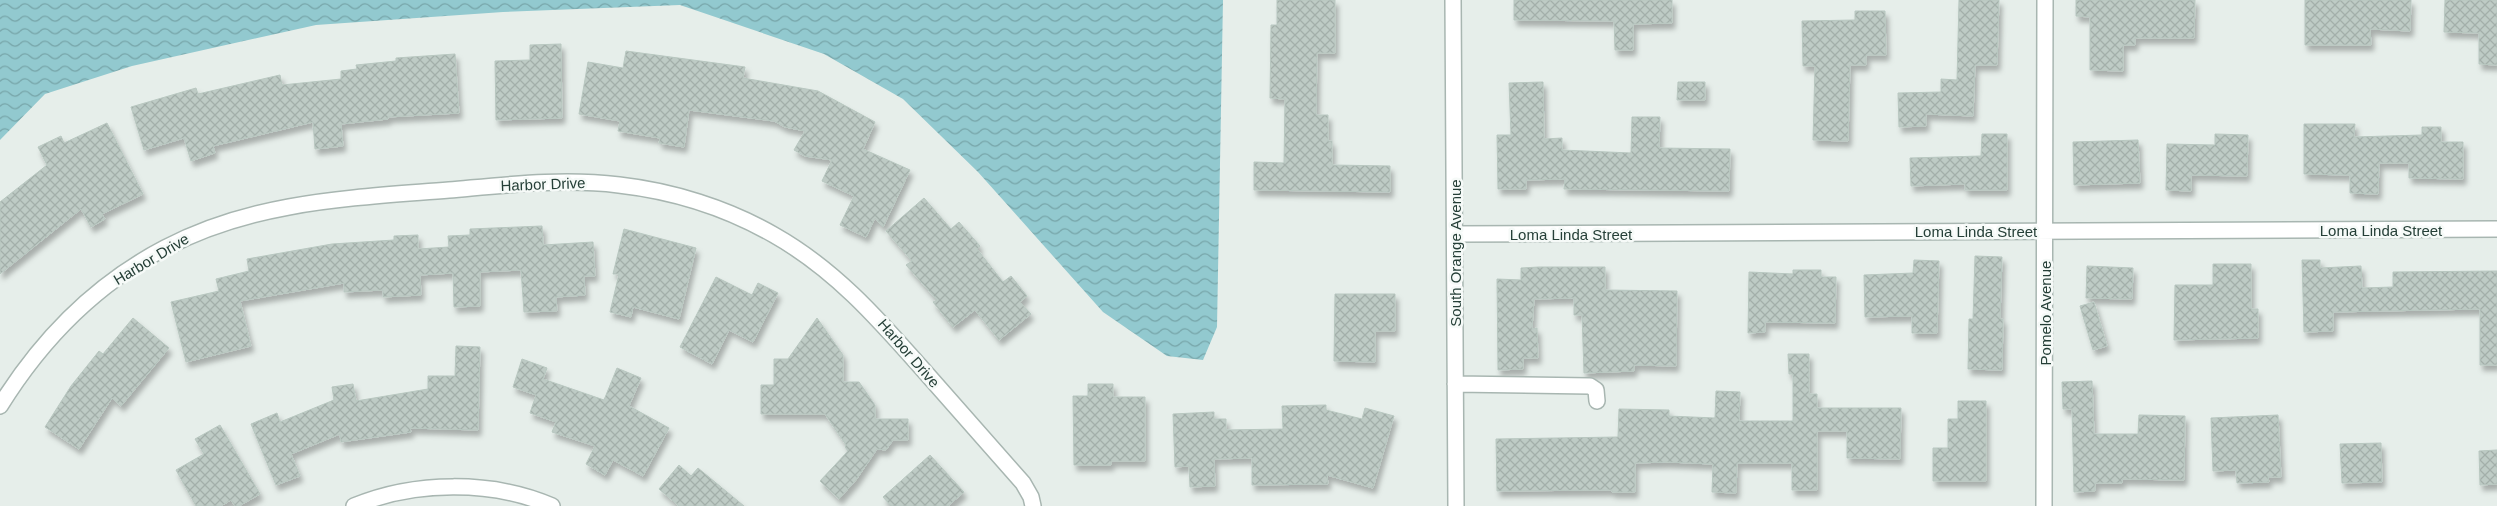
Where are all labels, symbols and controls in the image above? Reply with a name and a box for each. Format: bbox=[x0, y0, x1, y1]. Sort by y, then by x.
street label: Harbor Drive bbox=[500, 174, 586, 194]
street label: South Orange Avenue bbox=[1447, 179, 1464, 327]
street label: Loma Linda Street bbox=[2320, 222, 2443, 239]
street label: Loma Linda Street bbox=[1915, 223, 2038, 240]
street label: Loma Linda Street bbox=[1510, 226, 1633, 243]
street label: Harbor Drive bbox=[110, 230, 192, 288]
street label: Pomelo Avenue bbox=[2037, 261, 2054, 365]
street label: Harbor Drive bbox=[875, 315, 943, 391]

